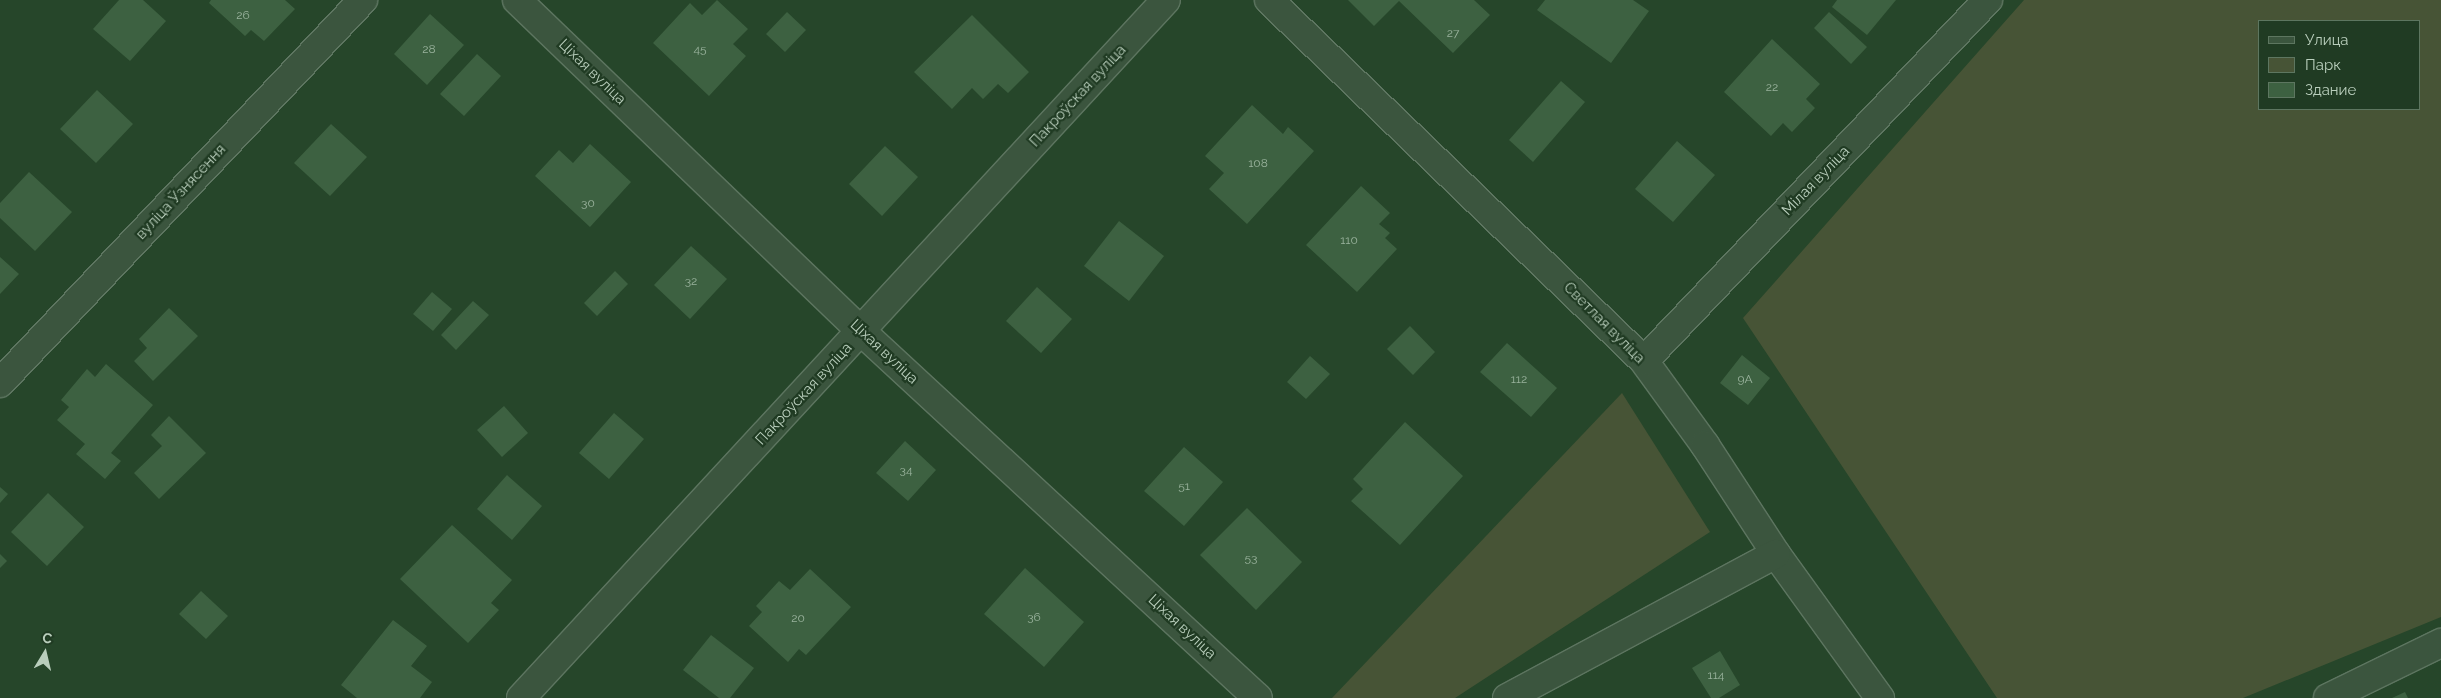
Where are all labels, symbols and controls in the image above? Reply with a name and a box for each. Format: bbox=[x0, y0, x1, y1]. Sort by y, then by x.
house number: 26 bbox=[236, 9, 250, 23]
legend bbox=[2258, 20, 2421, 110]
house number: 27 bbox=[1447, 27, 1459, 41]
text: Улица bbox=[2305, 31, 2349, 49]
street label: Ціхая вуліца bbox=[555, 36, 629, 108]
street label: Пакроўская вуліца bbox=[1026, 41, 1130, 151]
house number: 28 bbox=[422, 43, 436, 57]
house number: 45 bbox=[693, 43, 707, 57]
text: Парк bbox=[2305, 56, 2341, 74]
house number: 22 bbox=[1766, 81, 1778, 95]
text: Здание bbox=[2305, 81, 2356, 99]
street label: вуліца Ўзнясення bbox=[132, 141, 230, 243]
street label: Мілая вуліца bbox=[1778, 143, 1854, 219]
house number: 108 bbox=[1248, 157, 1268, 171]
house number: 30 bbox=[581, 197, 595, 211]
house number: 110 bbox=[1340, 234, 1358, 248]
house number: 32 bbox=[685, 275, 697, 289]
street label: Светлая вуліца bbox=[1560, 279, 1648, 367]
street label: Ціхая вуліца bbox=[846, 316, 922, 388]
street label: Пакроўская вуліца bbox=[752, 339, 856, 449]
house number: 112 bbox=[1511, 373, 1527, 387]
house number: 9А bbox=[1737, 373, 1753, 387]
house number: 34 bbox=[900, 464, 912, 478]
house number: 51 bbox=[1178, 480, 1190, 494]
house number: 53 bbox=[1245, 552, 1257, 566]
street label: Ціхая вуліца bbox=[1144, 591, 1220, 663]
house number: 36 bbox=[1027, 611, 1041, 625]
house number: 20 bbox=[791, 612, 805, 626]
north arrow bbox=[20, 628, 70, 678]
text: С bbox=[41, 630, 53, 647]
house number: 114 bbox=[1708, 669, 1724, 683]

